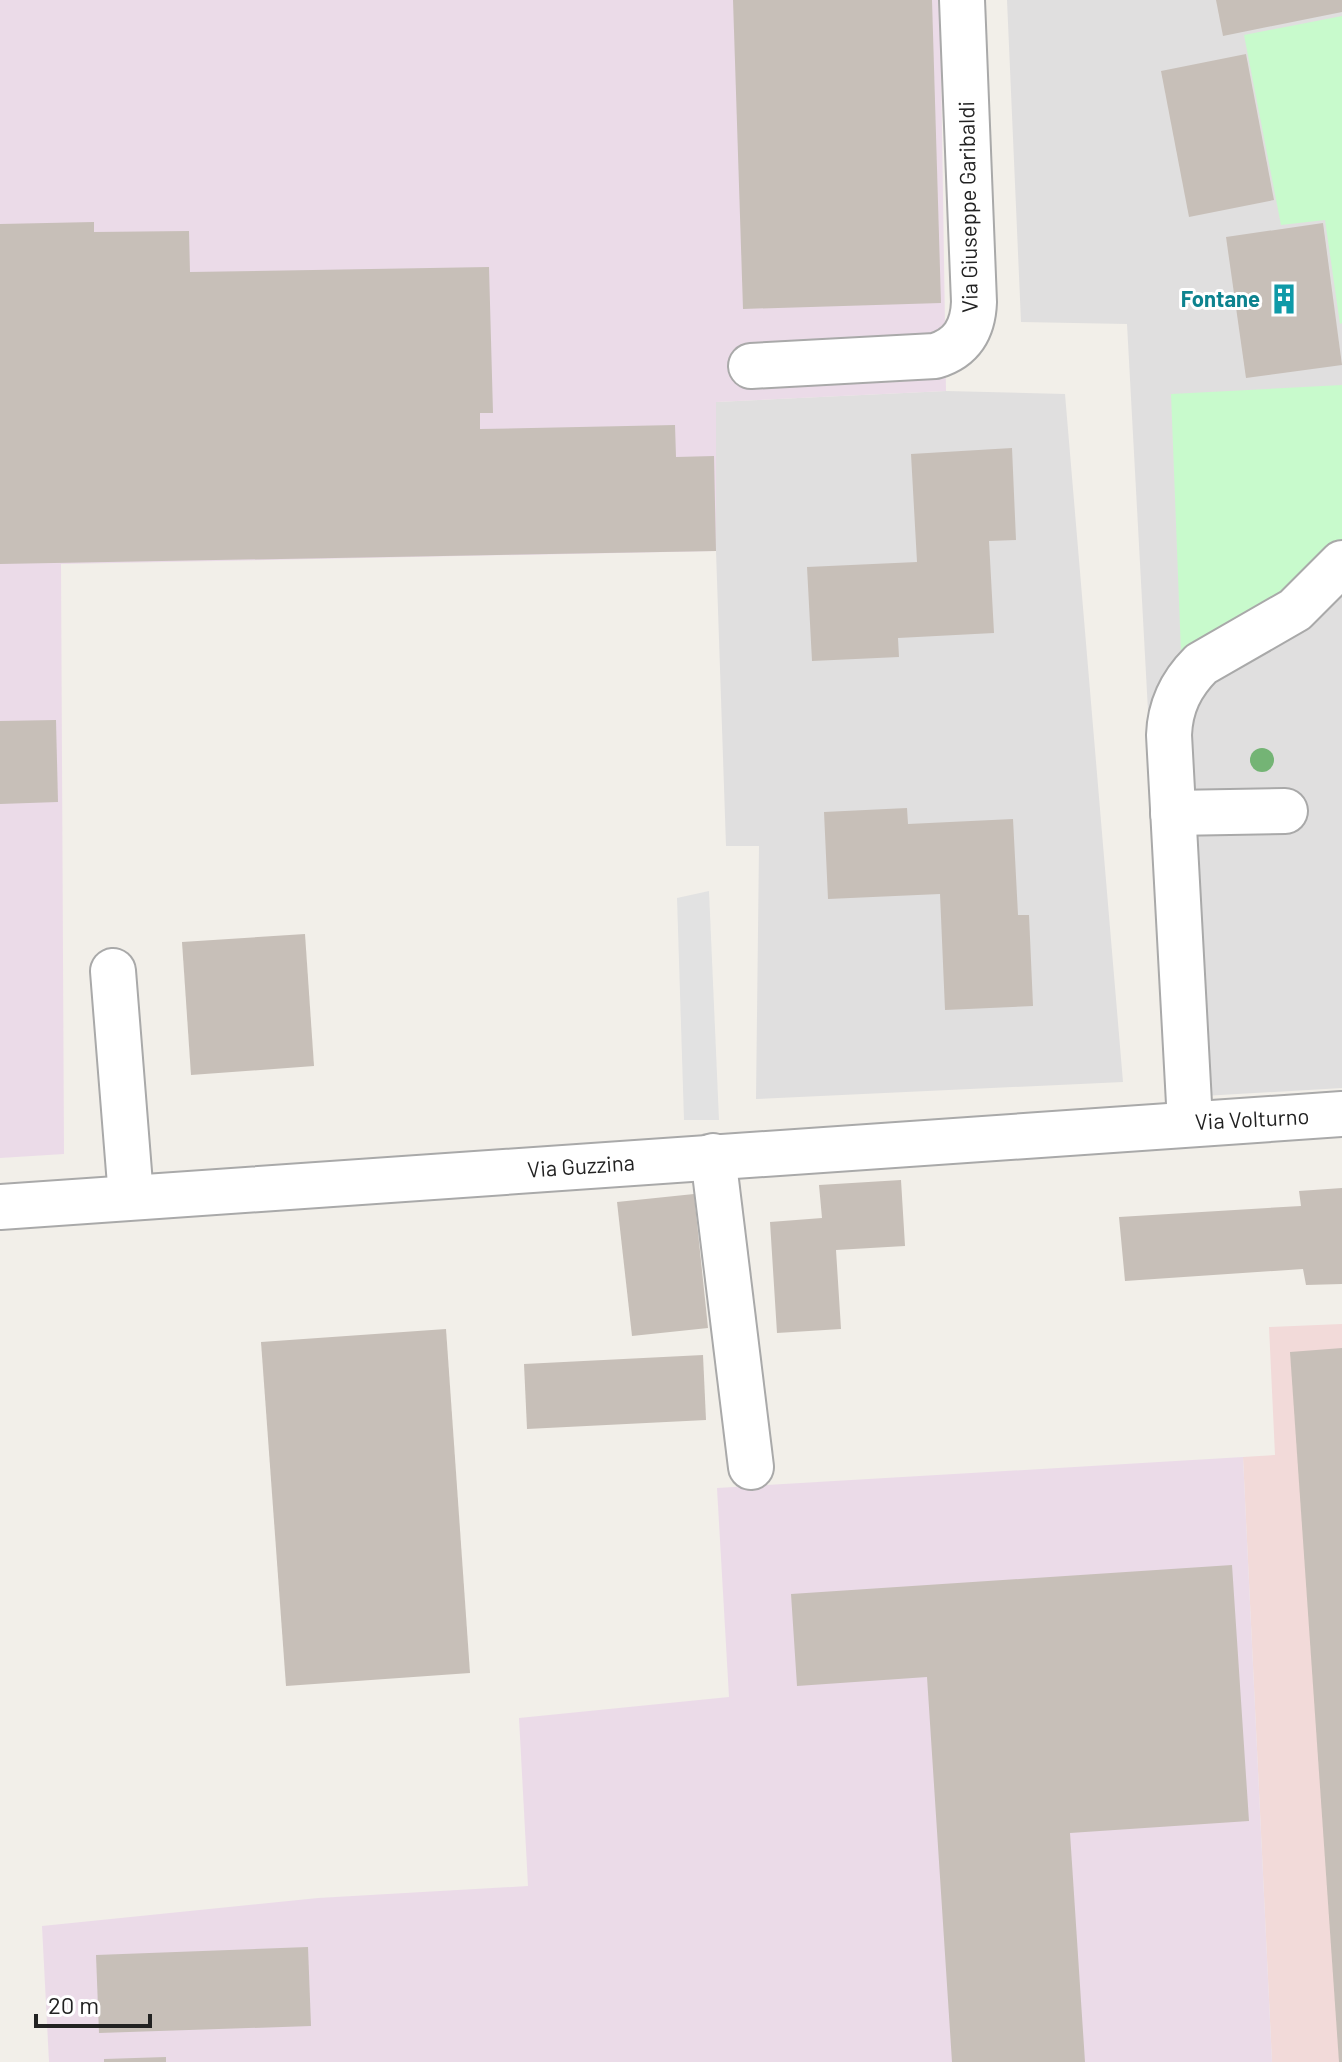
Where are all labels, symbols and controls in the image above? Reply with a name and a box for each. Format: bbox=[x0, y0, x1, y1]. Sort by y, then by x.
street label: Via Giuseppe Garibaldi bbox=[952, 101, 982, 313]
building icon: Fontane bbox=[1267, 282, 1301, 316]
place label: Fontane bbox=[1181, 285, 1260, 311]
street label: Via Volturno bbox=[1194, 1102, 1310, 1134]
street label: Via Guzzina bbox=[526, 1148, 636, 1182]
scale bar bbox=[36, 1978, 150, 2028]
text: 20 m bbox=[48, 1990, 99, 2019]

